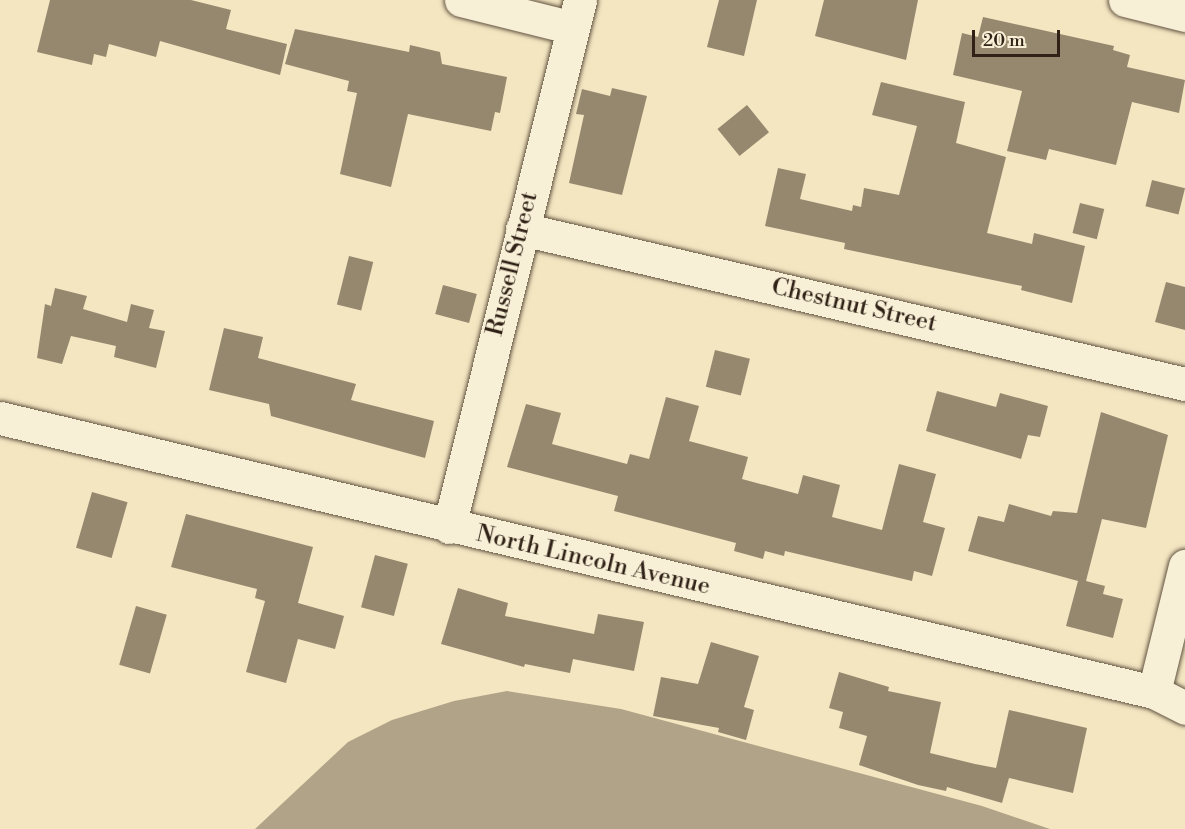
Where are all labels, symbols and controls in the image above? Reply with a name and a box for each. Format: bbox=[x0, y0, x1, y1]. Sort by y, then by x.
scale bar bbox=[975, 18, 1064, 56]
text: 20 m bbox=[983, 29, 1025, 52]
street label: Russell Street bbox=[481, 189, 545, 339]
street label: Chestnut Street bbox=[769, 273, 939, 339]
street label: North Lincoln Avenue bbox=[473, 520, 713, 602]

